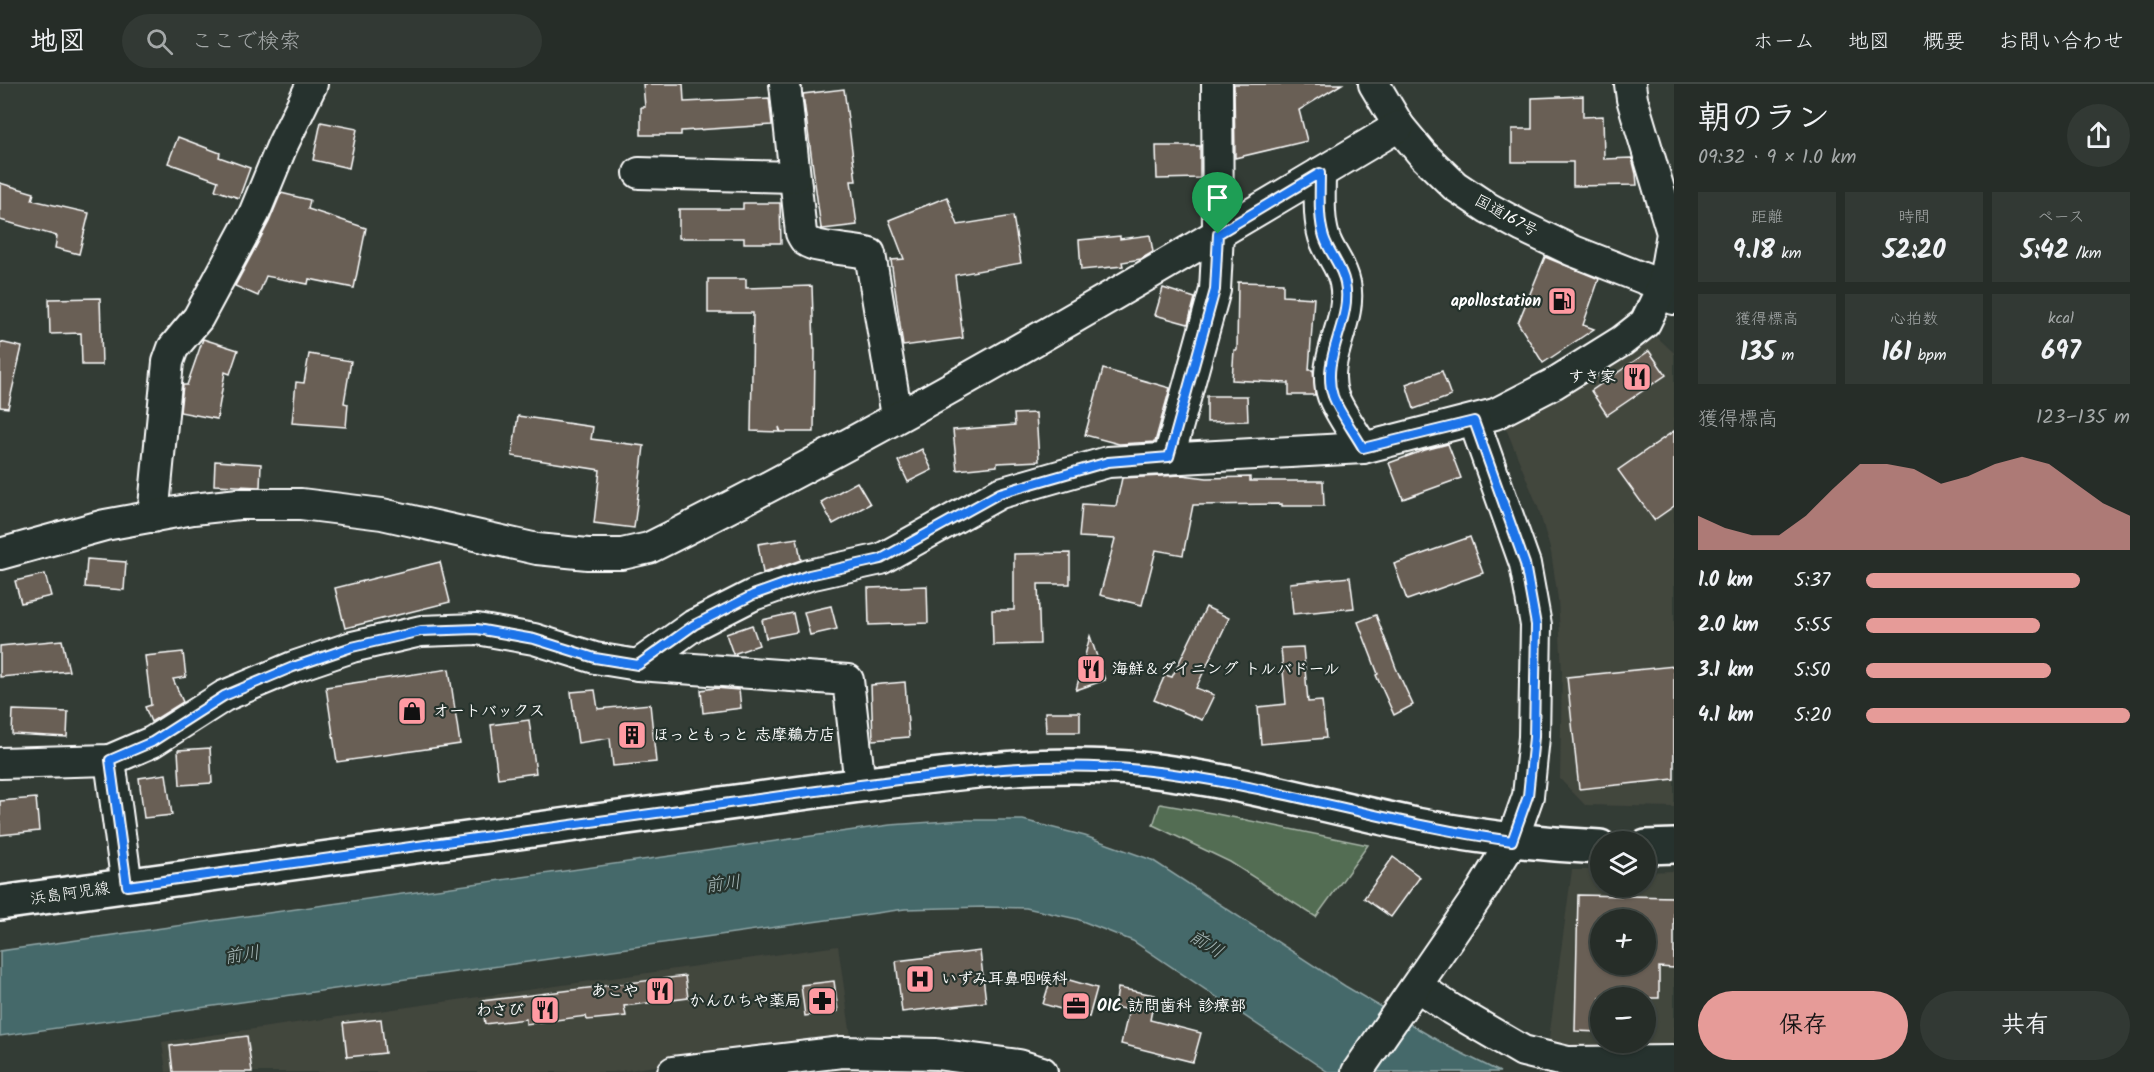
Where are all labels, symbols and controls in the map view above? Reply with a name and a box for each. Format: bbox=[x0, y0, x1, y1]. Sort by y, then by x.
search box bbox=[122, 14, 542, 68]
text: 地図 bbox=[30, 20, 86, 65]
icon: search bbox=[143, 25, 176, 58]
text: ここで検索 bbox=[191, 25, 301, 60]
text: ホーム bbox=[1753, 26, 1815, 59]
text: 地図 bbox=[1848, 26, 1890, 59]
text: 概要 bbox=[1923, 26, 1965, 59]
text: お問い合わせ bbox=[1998, 26, 2124, 59]
text: 朝のラン bbox=[1698, 93, 1830, 146]
button: share bbox=[2067, 104, 2130, 167]
text: 09:32 · 9 × 1.0 km bbox=[1698, 142, 1856, 174]
pin bbox=[1192, 172, 1243, 234]
icon: arrive bbox=[1201, 181, 1234, 214]
street label: 国道167号 bbox=[1470, 188, 1542, 244]
text: 距離 bbox=[1751, 205, 1783, 230]
text: 時間 bbox=[1898, 205, 1930, 230]
text: ペース bbox=[2037, 205, 2085, 230]
text: 9.18 bbox=[1732, 230, 1775, 272]
text: 52:20 bbox=[1882, 230, 1946, 272]
text: 5:42 bbox=[2020, 230, 2069, 272]
text: km bbox=[1775, 241, 1802, 266]
text: /km bbox=[2069, 241, 2102, 266]
fuel station icon: apollostation bbox=[1546, 285, 1578, 317]
place label: apollostation bbox=[1451, 289, 1541, 314]
text: kcal bbox=[2048, 306, 2074, 331]
text: 獲得標高 bbox=[1735, 307, 1799, 332]
text: 心拍数 bbox=[1890, 307, 1938, 332]
text: 697 bbox=[2041, 331, 2081, 373]
text: 135 bbox=[1740, 332, 1775, 374]
text: 161 bbox=[1882, 332, 1911, 374]
text: m bbox=[1775, 343, 1794, 368]
text: bpm bbox=[1911, 343, 1947, 368]
restaurant icon: すき家 bbox=[1621, 361, 1653, 393]
place label: すき家 bbox=[1568, 365, 1616, 390]
text: 123–135 m bbox=[2036, 402, 2130, 434]
text: 獲得標高 bbox=[1698, 404, 1778, 436]
text: 1.0 km bbox=[1698, 565, 1753, 597]
text: 5:37 bbox=[1794, 565, 1830, 597]
text: 2.0 km bbox=[1698, 610, 1759, 642]
text: 5:55 bbox=[1794, 610, 1831, 642]
restaurant icon: 海鮮＆ダイニング トルバドール bbox=[1075, 653, 1107, 685]
text: 3.1 km bbox=[1698, 655, 1754, 687]
text: 5:50 bbox=[1794, 655, 1830, 687]
place label: 海鮮＆ダイニング トルバドール bbox=[1112, 657, 1340, 682]
shop icon: オートバックス bbox=[396, 695, 428, 727]
place label: オートバックス bbox=[433, 699, 545, 724]
text: 4.1 km bbox=[1698, 700, 1754, 732]
text: 5:20 bbox=[1794, 700, 1831, 732]
building icon: ほっともっと 志摩鵜方店 bbox=[616, 719, 648, 751]
place label: ほっともっと 志摩鵜方店 bbox=[653, 723, 835, 748]
map controls bbox=[1590, 831, 1656, 1053]
button: layers bbox=[1590, 831, 1656, 897]
water label: 前川 bbox=[703, 868, 743, 902]
street label: 浜島阿児線 bbox=[29, 876, 111, 912]
button: + bbox=[1590, 909, 1656, 975]
water label: 前川 bbox=[1183, 923, 1229, 967]
water label: 前川 bbox=[222, 939, 262, 973]
hospital icon: いずみ耳鼻咽喉科 bbox=[904, 963, 936, 995]
place label: いずみ耳鼻咽喉科 bbox=[941, 967, 1068, 992]
restaurant icon: あこや bbox=[644, 975, 676, 1007]
place label: あこや bbox=[591, 979, 639, 1004]
pharmacy icon: かんひちや薬局 bbox=[806, 985, 838, 1017]
button: − bbox=[1590, 987, 1656, 1053]
place label: かんひちや薬局 bbox=[689, 989, 801, 1014]
office icon: OIC 訪問歯科 診療部 bbox=[1060, 990, 1092, 1022]
button: 保存 bbox=[1698, 991, 1908, 1060]
button: 共有 bbox=[1920, 991, 2130, 1060]
restaurant icon: わさび bbox=[529, 994, 561, 1026]
place label: OIC 訪問歯科 診療部 bbox=[1097, 994, 1246, 1019]
place label: わさび bbox=[476, 998, 524, 1023]

